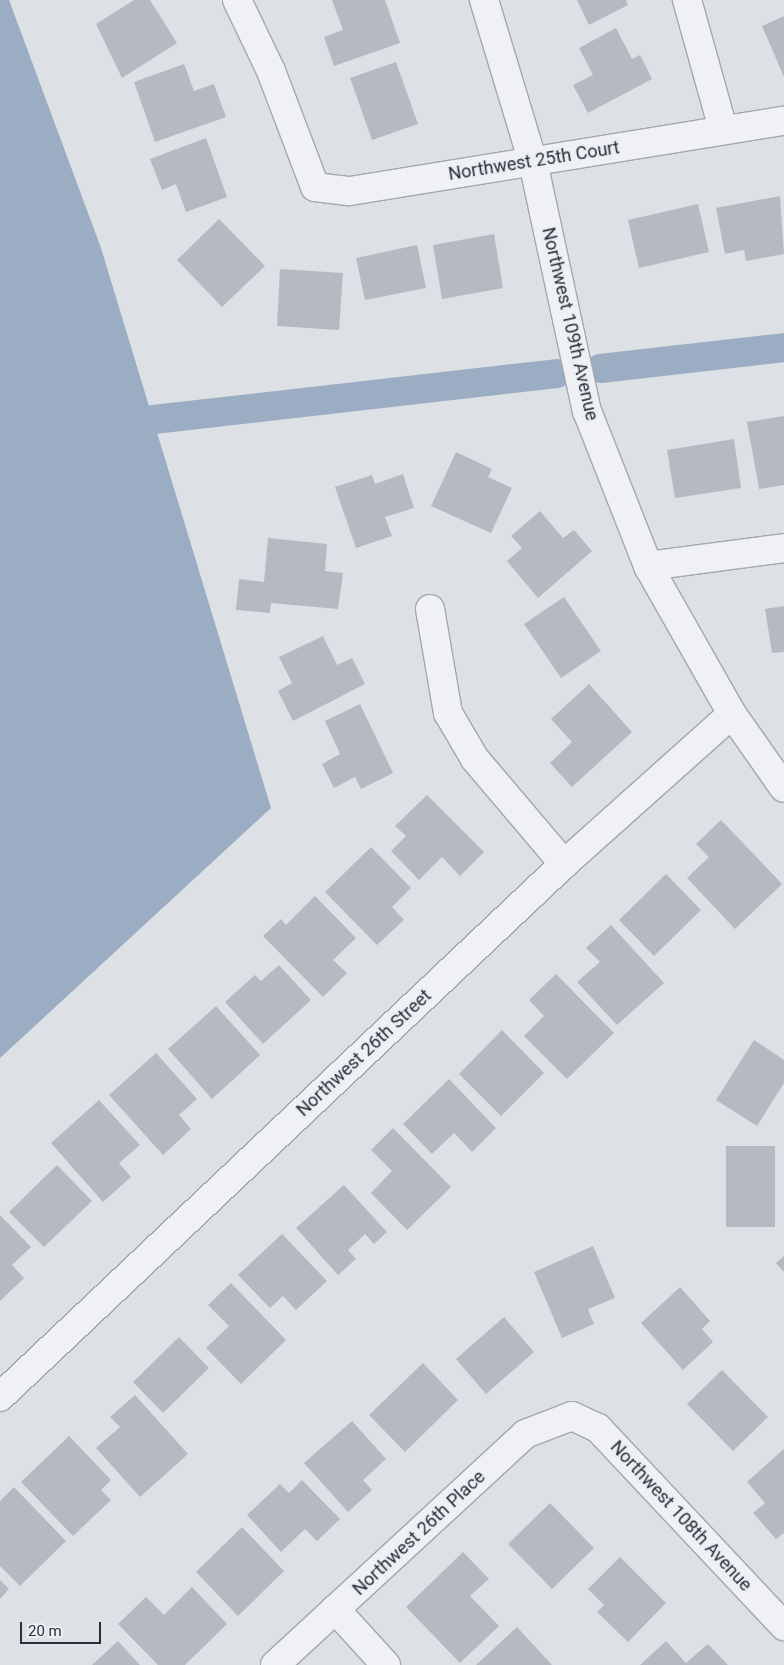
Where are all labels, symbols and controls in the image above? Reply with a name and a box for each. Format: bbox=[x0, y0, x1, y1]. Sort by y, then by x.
street label: Northwest 25th Court bbox=[447, 137, 621, 185]
street label: Northwest 109th Avenue bbox=[537, 225, 603, 423]
street label: Northwest 26th Street bbox=[292, 985, 436, 1121]
street label: Northwest 108th Avenue bbox=[606, 1436, 756, 1596]
street label: Northwest 26th Place bbox=[348, 1466, 490, 1600]
scale bar bbox=[22, 1612, 104, 1644]
text: 20 m bbox=[28, 1622, 62, 1640]

